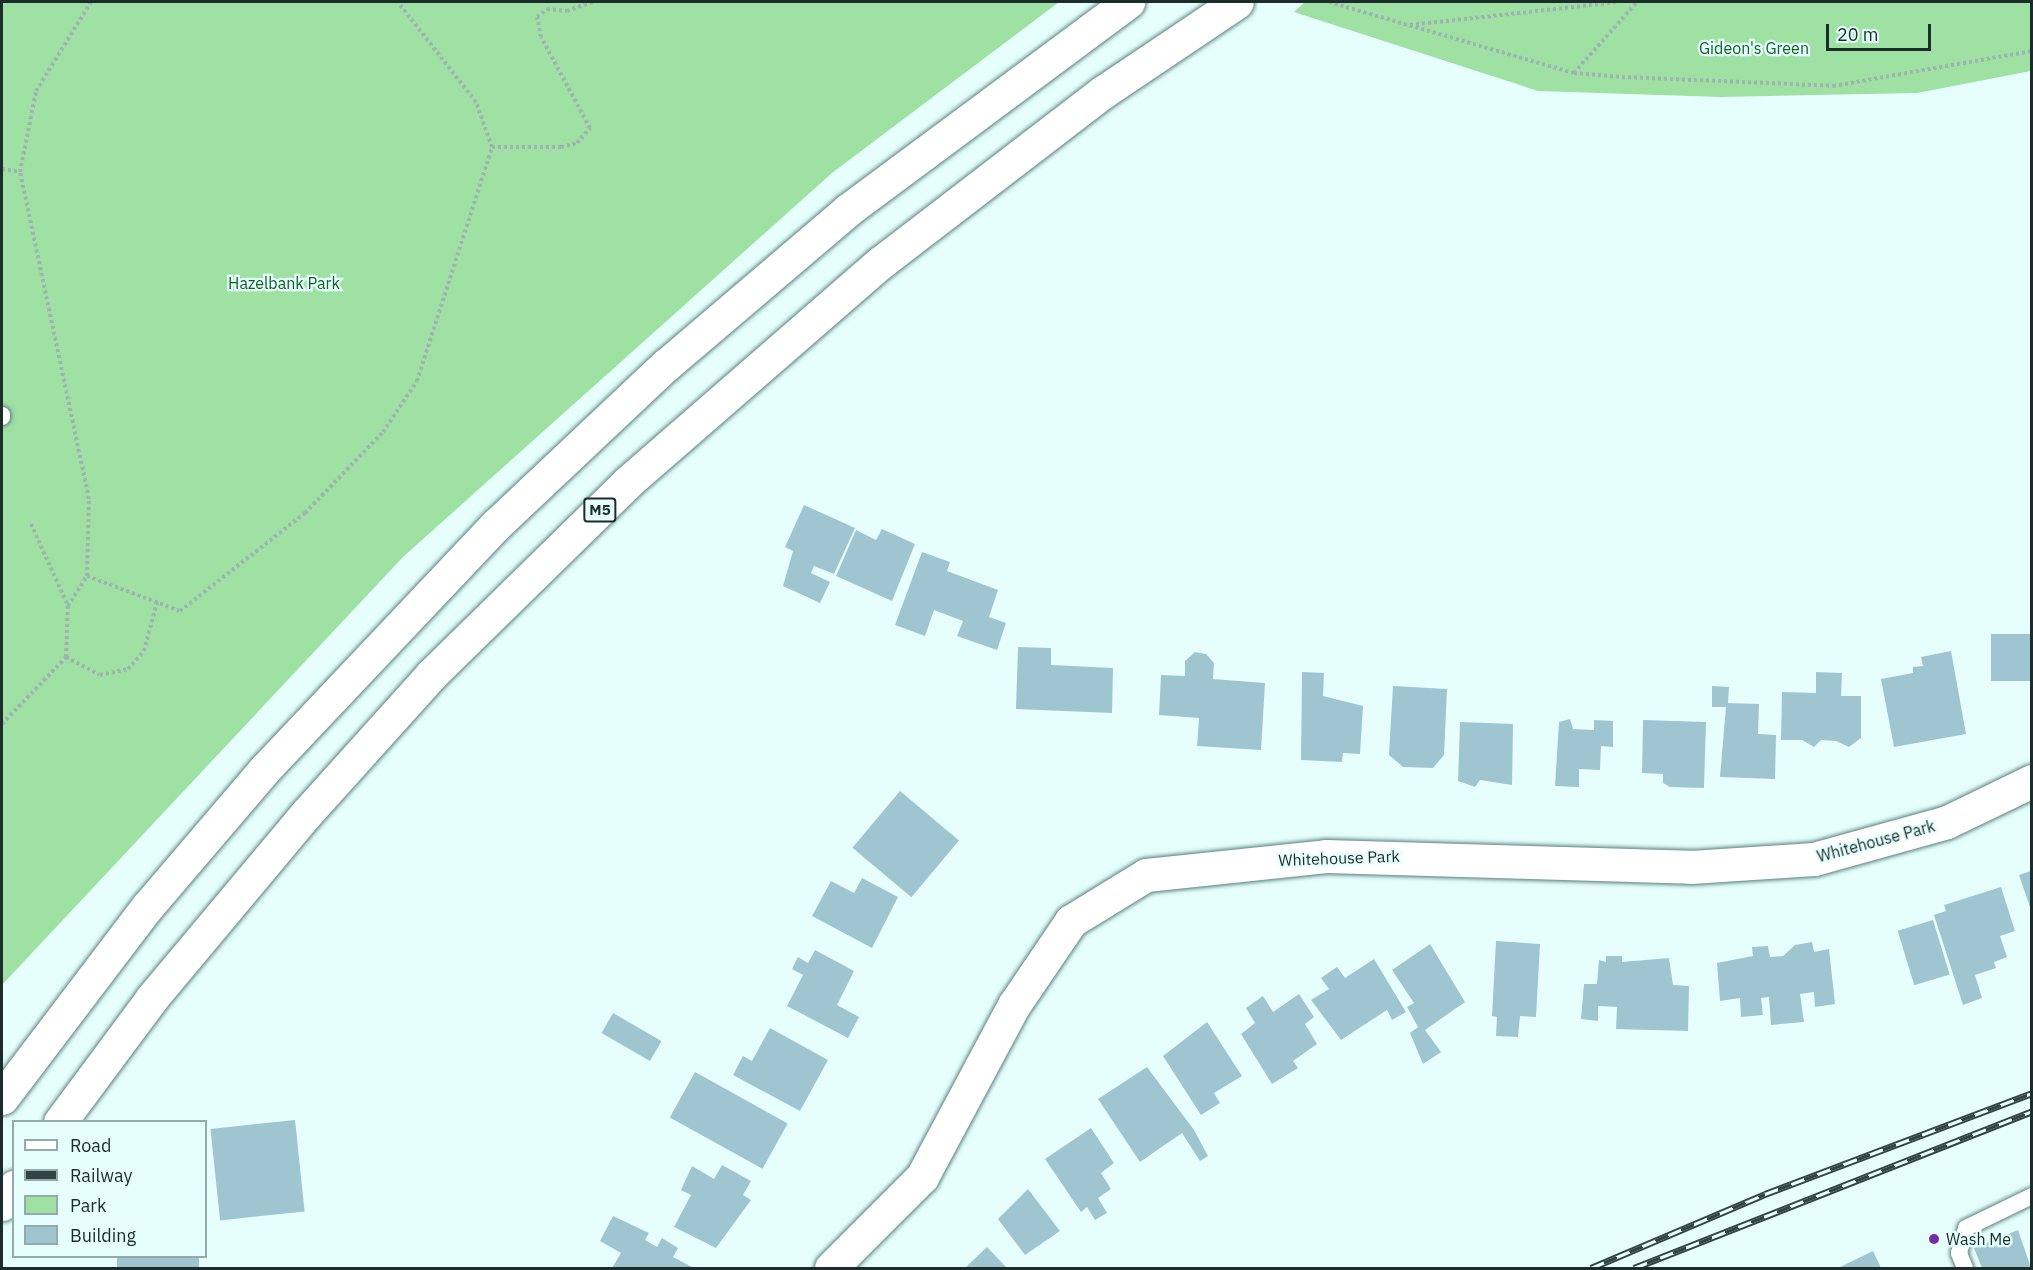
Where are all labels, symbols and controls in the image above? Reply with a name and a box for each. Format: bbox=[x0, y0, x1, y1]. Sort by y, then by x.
scale bar bbox=[1829, 12, 1934, 50]
text: 20 m bbox=[1837, 23, 1879, 46]
park label: Gideon's Green bbox=[1699, 38, 1809, 58]
park label: Hazelbank Park bbox=[228, 273, 340, 293]
road number: M5 bbox=[582, 498, 618, 522]
street label: Whitehouse Park bbox=[1815, 816, 1937, 866]
street label: Whitehouse Park bbox=[1278, 846, 1400, 870]
legend bbox=[12, 1120, 207, 1258]
text: Road bbox=[70, 1134, 111, 1157]
text: Railway bbox=[70, 1164, 132, 1187]
text: Park bbox=[70, 1194, 106, 1217]
text: Building bbox=[70, 1224, 136, 1247]
place label: Wash Me bbox=[1946, 1229, 2011, 1249]
marker: Wash Me bbox=[1927, 1232, 1941, 1246]

